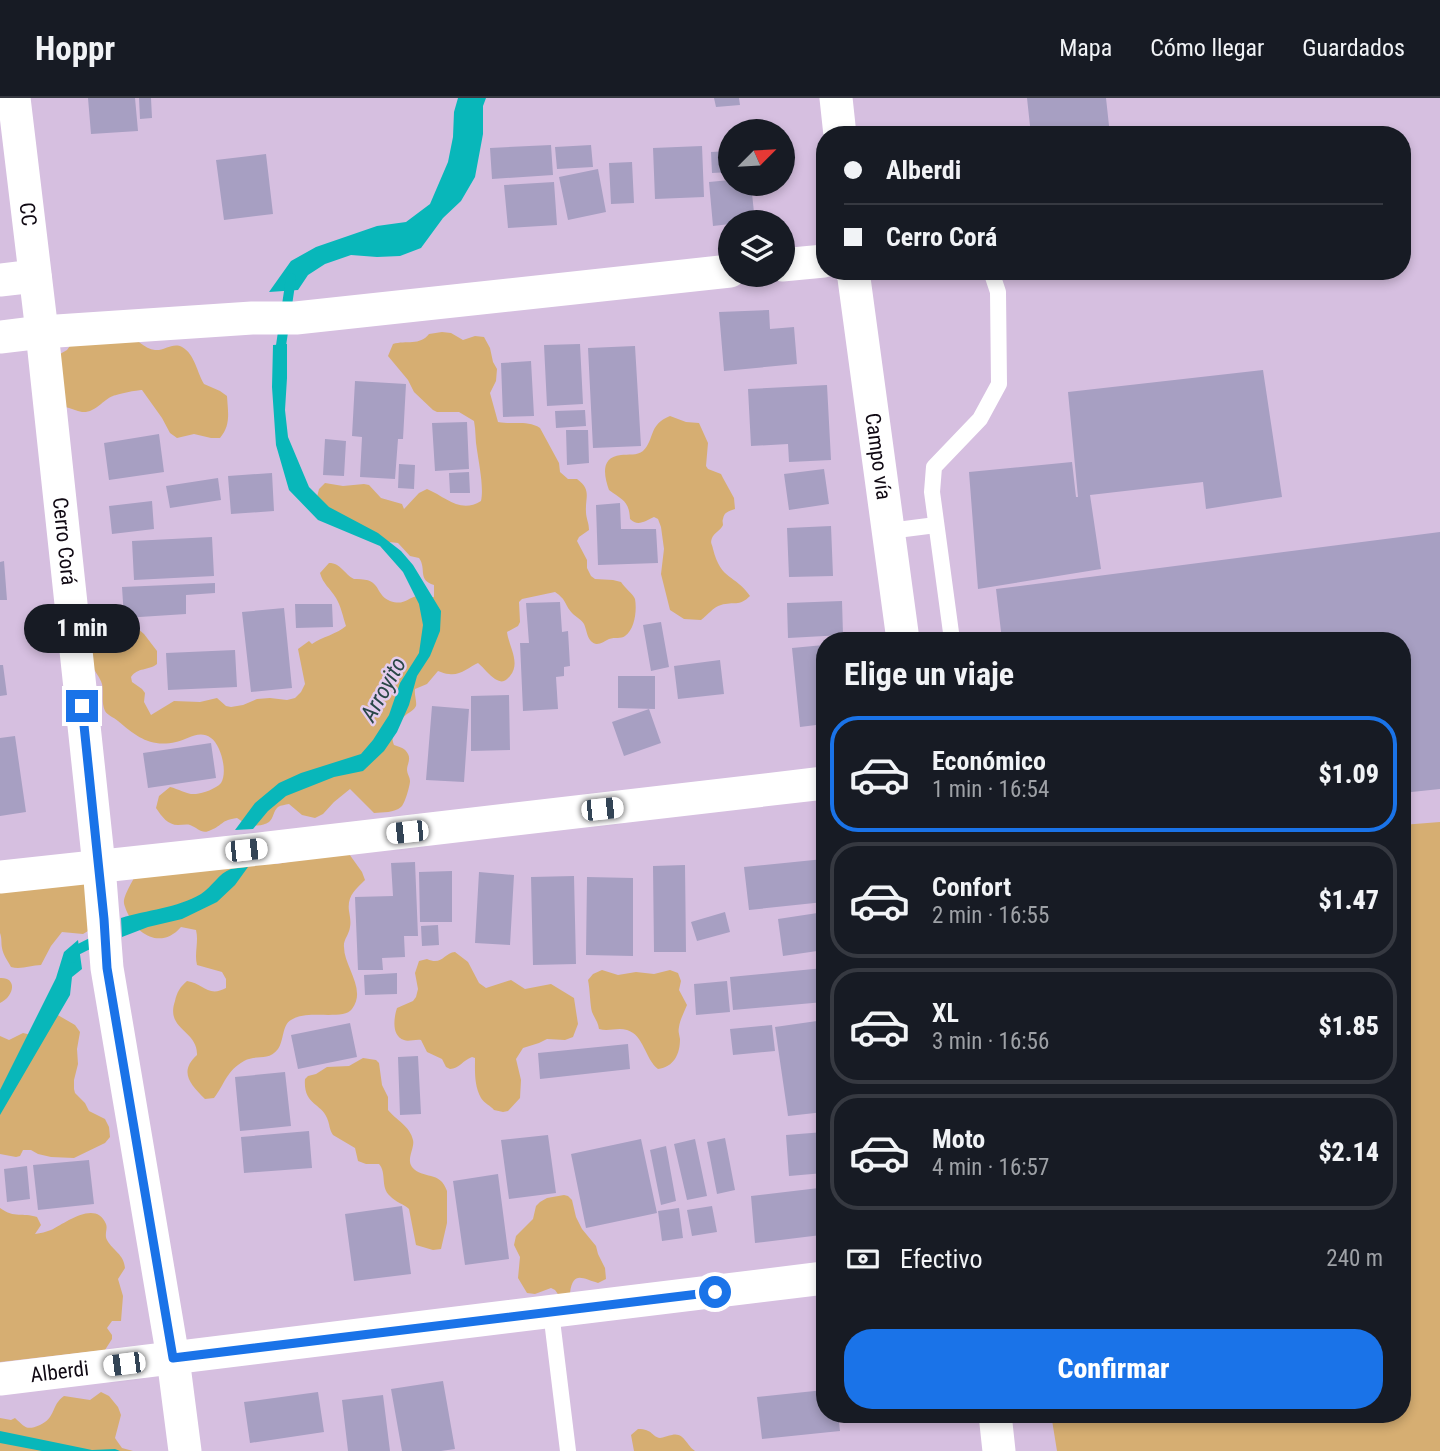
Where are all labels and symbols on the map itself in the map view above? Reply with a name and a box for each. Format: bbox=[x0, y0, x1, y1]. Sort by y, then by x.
north arrow bbox=[718, 119, 794, 196]
street label: CC bbox=[15, 201, 41, 227]
street label: Campo vía bbox=[860, 411, 896, 501]
street label: Cerro Corá bbox=[48, 496, 81, 586]
callout: 1 min bbox=[24, 604, 140, 654]
water label: Arroyito bbox=[354, 652, 412, 727]
route end bbox=[66, 690, 98, 722]
car bbox=[581, 796, 624, 822]
car bbox=[386, 819, 429, 845]
car bbox=[225, 837, 268, 863]
route start bbox=[699, 1276, 731, 1308]
car bbox=[102, 1351, 147, 1377]
street label: Alberdi bbox=[29, 1356, 90, 1387]

